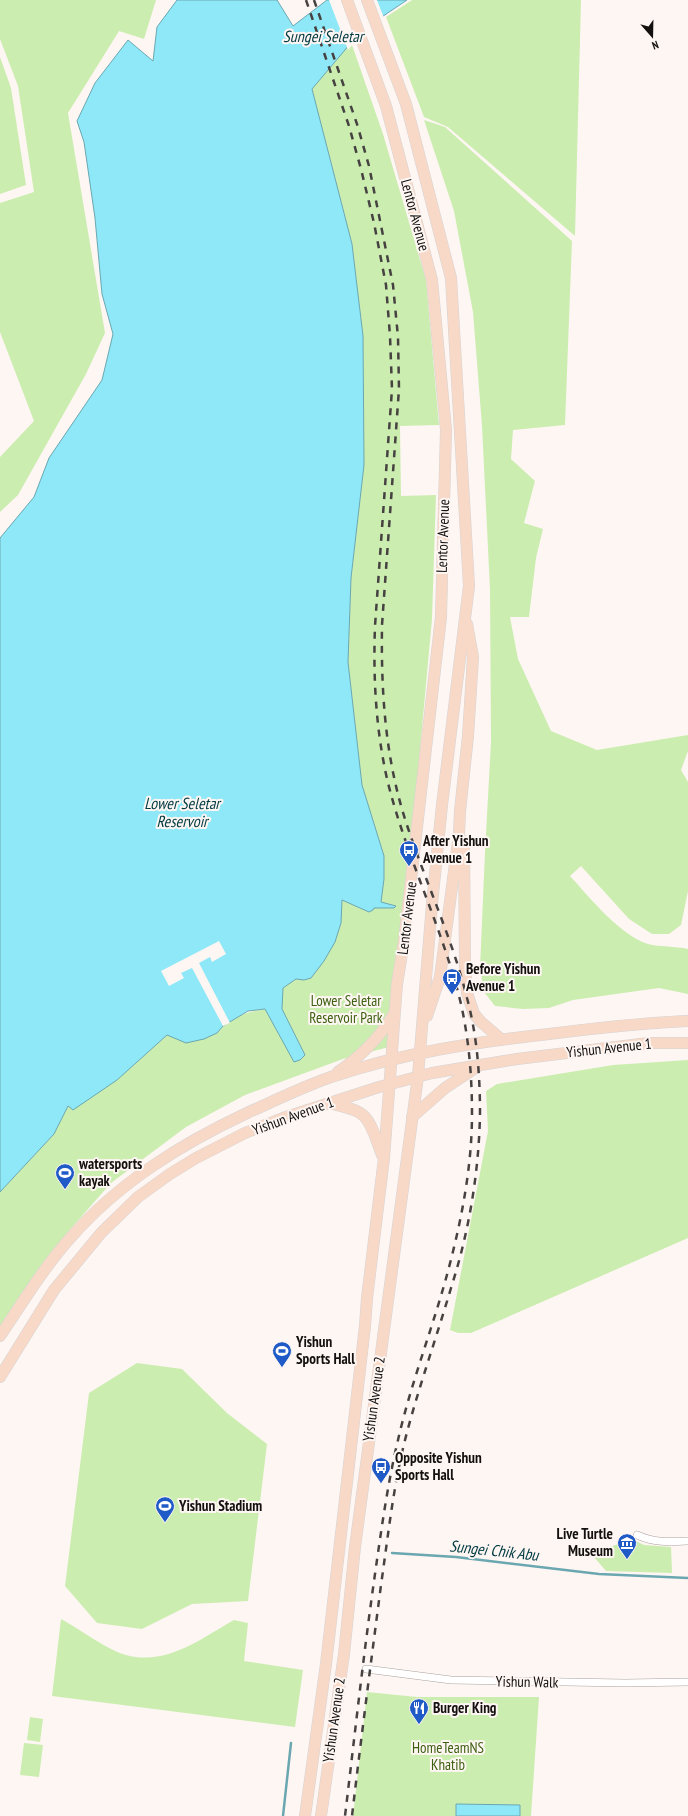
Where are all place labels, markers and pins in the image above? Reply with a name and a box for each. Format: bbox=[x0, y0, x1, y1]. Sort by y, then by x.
place label: After Yishun Avenue 1 bbox=[422, 831, 489, 867]
bus stop icon: After Yishun Avenue 1 bbox=[398, 839, 420, 867]
place label: Before Yishun Avenue 1 bbox=[465, 959, 540, 995]
bus stop icon: Before Yishun Avenue 1 bbox=[441, 967, 463, 995]
place label: watersports kayak bbox=[78, 1154, 142, 1190]
sports icon: watersports kayak bbox=[54, 1162, 76, 1190]
place label: Yishun Sports Hall bbox=[295, 1332, 355, 1368]
sports icon: Yishun Sports Hall bbox=[271, 1340, 293, 1368]
place label: Opposite Yishun Sports Hall bbox=[395, 1448, 482, 1484]
bus stop icon: Opposite Yishun Sports Hall bbox=[370, 1456, 392, 1484]
sports icon: Yishun Stadium bbox=[154, 1495, 176, 1523]
place label: Yishun Stadium bbox=[178, 1496, 262, 1515]
place label: Live Turtle Museum bbox=[557, 1524, 613, 1560]
museum icon: Live Turtle Museum bbox=[616, 1532, 638, 1560]
restaurant icon: Burger King bbox=[408, 1697, 430, 1725]
place label: Burger King bbox=[433, 1698, 497, 1717]

